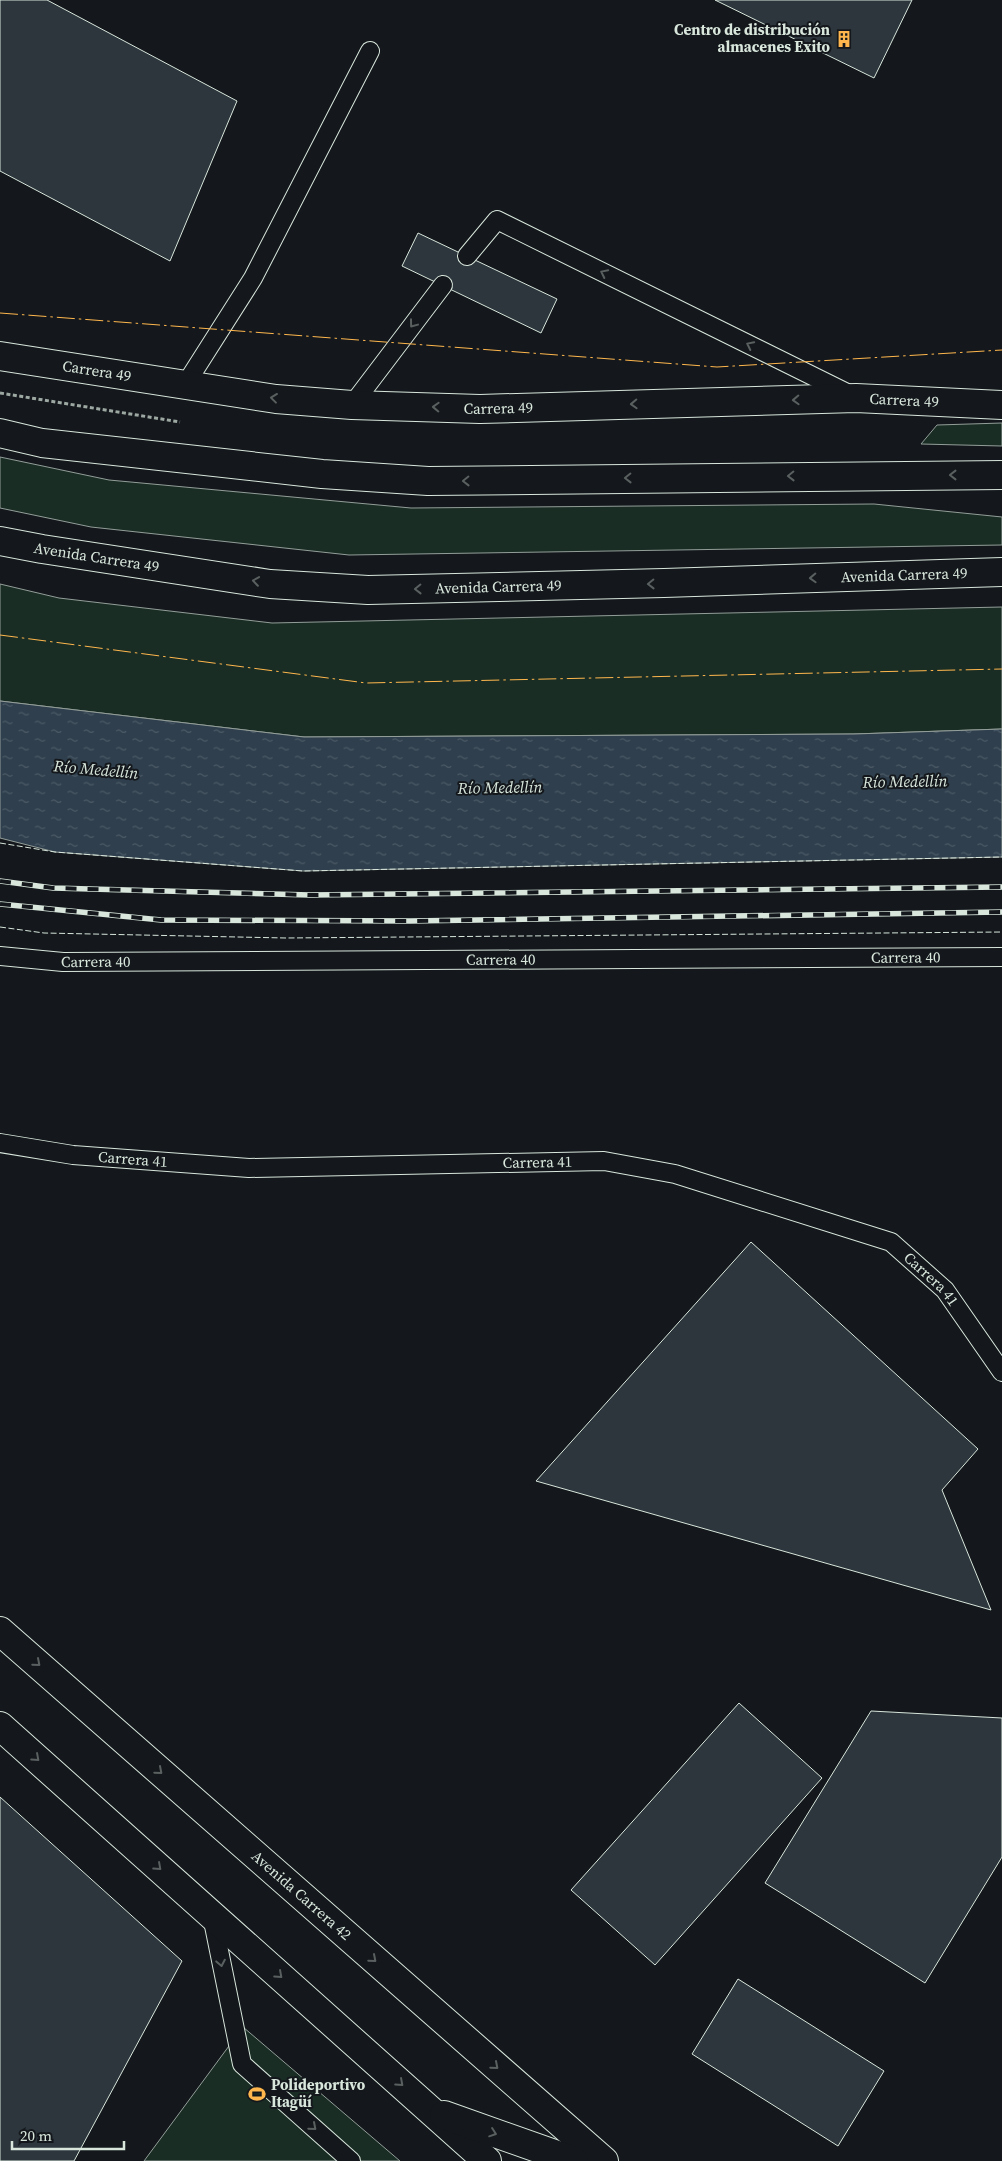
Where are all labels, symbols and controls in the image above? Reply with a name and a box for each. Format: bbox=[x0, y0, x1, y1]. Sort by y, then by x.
place label: Centro de distribución almacenes Exito bbox=[674, 19, 831, 57]
building icon: Centro de distribución almacenes Exito bbox=[834, 29, 854, 49]
one-way arrow bbox=[600, 269, 609, 279]
one-way arrow bbox=[411, 318, 419, 327]
one-way arrow bbox=[746, 341, 755, 351]
street label: Carrera 49 bbox=[61, 355, 133, 386]
street label: Carrera 49 bbox=[869, 388, 939, 412]
one-way arrow bbox=[270, 393, 278, 404]
one-way arrow bbox=[792, 394, 800, 405]
street label: Carrera 49 bbox=[463, 396, 533, 419]
one-way arrow bbox=[629, 399, 637, 409]
one-way arrow bbox=[432, 402, 440, 413]
one-way arrow bbox=[949, 470, 957, 480]
one-way arrow bbox=[787, 471, 794, 481]
one-way arrow bbox=[624, 473, 632, 484]
one-way arrow bbox=[462, 476, 470, 486]
street label: Avenida Carrera 49 bbox=[32, 537, 161, 577]
street label: Avenida Carrera 49 bbox=[841, 562, 968, 587]
one-way arrow bbox=[809, 573, 817, 584]
street label: Avenida Carrera 49 bbox=[435, 574, 562, 598]
one-way arrow bbox=[252, 577, 261, 587]
one-way arrow bbox=[647, 578, 655, 589]
one-way arrow bbox=[414, 584, 422, 594]
water label: Río Medellín bbox=[52, 754, 139, 784]
water label: Río Medellín bbox=[861, 769, 948, 793]
water label: Río Medellín bbox=[456, 775, 543, 799]
street label: Carrera 40 bbox=[871, 946, 941, 968]
street label: Carrera 40 bbox=[466, 948, 536, 970]
street label: Carrera 40 bbox=[61, 951, 131, 972]
street label: Carrera 41 bbox=[97, 1146, 168, 1172]
street label: Carrera 41 bbox=[502, 1151, 572, 1173]
street label: Carrera 41 bbox=[899, 1247, 964, 1310]
one-way arrow bbox=[31, 1658, 40, 1667]
one-way arrow bbox=[31, 1753, 40, 1762]
one-way arrow bbox=[153, 1765, 162, 1774]
street label: Avenida Carrera 42 bbox=[247, 1845, 356, 1945]
one-way arrow bbox=[152, 1861, 161, 1870]
one-way arrow bbox=[367, 1953, 376, 1961]
one-way arrow bbox=[216, 1959, 226, 1968]
one-way arrow bbox=[273, 1969, 282, 1978]
one-way arrow bbox=[490, 2060, 499, 2069]
place label: Polideportivo Itagüí bbox=[271, 2074, 366, 2112]
one-way arrow bbox=[394, 2077, 403, 2086]
sports icon: Polideportivo Itagüí bbox=[247, 2084, 267, 2104]
scale bar bbox=[12, 2118, 125, 2150]
one-way arrow bbox=[307, 2121, 316, 2130]
text: 20 m bbox=[20, 2125, 52, 2146]
one-way arrow bbox=[489, 2127, 497, 2137]

